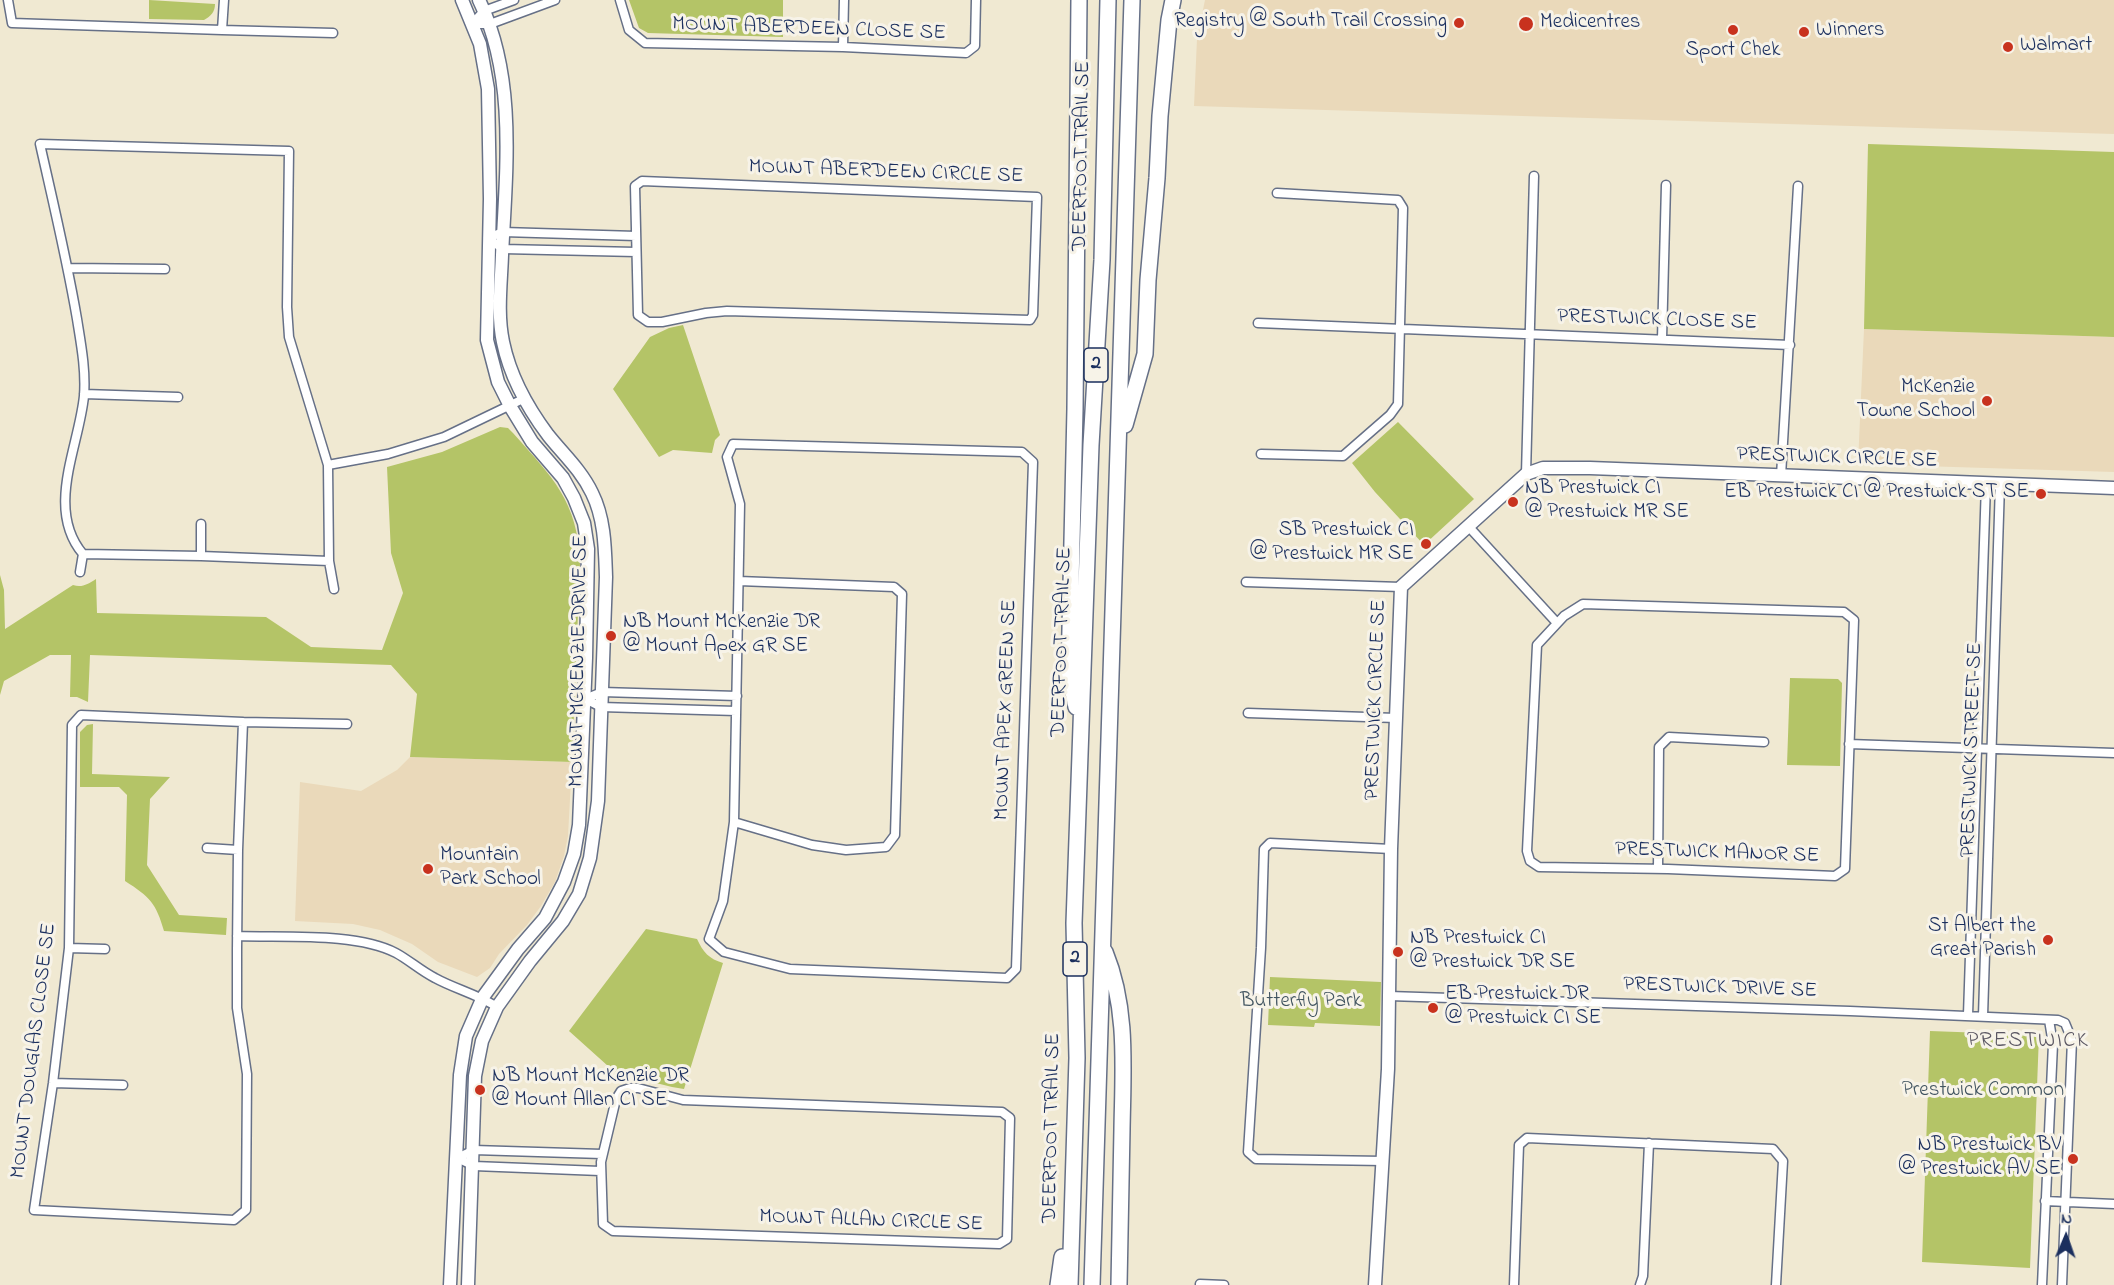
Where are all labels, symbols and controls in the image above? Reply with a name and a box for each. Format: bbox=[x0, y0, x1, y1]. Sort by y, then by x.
place label: Registry @ South Trail Crossing bbox=[1174, 10, 1447, 36]
place label: Medicentres bbox=[1540, 11, 1640, 37]
street label: MOUNT ABERDEEN CLOSE SE bbox=[672, 13, 946, 47]
marker: Medicentres bbox=[1517, 15, 1535, 33]
marker: Registry @ South Trail Crossing bbox=[1452, 16, 1466, 30]
place label: Winners bbox=[1816, 19, 1884, 45]
marker: Sport Chek bbox=[1726, 23, 1740, 37]
marker: Winners bbox=[1797, 25, 1811, 39]
place label: Walmart bbox=[2020, 34, 2092, 60]
place label: Sport Chek bbox=[1686, 39, 1780, 65]
marker: Walmart bbox=[2001, 40, 2015, 54]
street label: DEERFOOT TRAIL SE bbox=[1069, 61, 1097, 251]
street label: MOUNT ABERDEEN CIRCLE SE bbox=[748, 156, 1024, 190]
street label: PRESTWICK CLOSE SE bbox=[1557, 305, 1757, 337]
road number: 2 bbox=[1084, 348, 1108, 382]
place label: McKenzie Towne School bbox=[1857, 376, 1975, 426]
marker: McKenzie Towne School bbox=[1980, 394, 1994, 408]
street label: PRESTWICK CIRCLE SE bbox=[1736, 443, 1938, 475]
place label: NB Prestwick CI @ Prestwick MR SE bbox=[1525, 477, 1689, 527]
place label: EB Prestwick CI @ Prestwick ST SE bbox=[1724, 481, 2029, 507]
marker: EB Prestwick CI @ Prestwick ST SE bbox=[2034, 487, 2048, 501]
marker: NB Prestwick CI @ Prestwick MR SE bbox=[1506, 495, 1520, 509]
place label: SB Prestwick CI @ Prestwick MR SE bbox=[1250, 519, 1414, 569]
street label: MOUNT MCKENZIE DRIVE SE bbox=[565, 535, 595, 787]
marker: SB Prestwick CI @ Prestwick MR SE bbox=[1419, 537, 1433, 551]
street label: DEERFOOT TRAIL SE bbox=[1047, 547, 1079, 737]
street label: MOUNT APEX GREEN SE bbox=[991, 599, 1023, 821]
street label: PRESTWICK CIRCLE SE bbox=[1361, 599, 1393, 801]
place label: NB Mount McKenzie DR @ Mount Apex GR SE bbox=[623, 611, 820, 661]
marker: NB Mount McKenzie DR @ Mount Apex GR SE bbox=[604, 629, 618, 643]
street label: PRESTWICK STREET SE bbox=[1957, 642, 1989, 858]
street label: PRESTWICK MANOR SE bbox=[1614, 838, 1820, 870]
place label: Mountain Park School bbox=[440, 844, 541, 894]
marker: Mountain Park School bbox=[421, 862, 435, 876]
place label: St Albert the Great Parish bbox=[1928, 915, 2036, 965]
street label: MOUNT DOUGLAS CLOSE SE bbox=[7, 922, 63, 1180]
place label: NB Prestwick CI @ Prestwick DR SE bbox=[1410, 927, 1575, 977]
marker: St Albert the Great Parish bbox=[2041, 933, 2055, 947]
road number: 2 bbox=[1063, 942, 1087, 976]
marker: NB Prestwick CI @ Prestwick DR SE bbox=[1391, 945, 1405, 959]
street label: PRESTWICK DRIVE SE bbox=[1623, 973, 1817, 1005]
place label: EB Prestwick DR @ Prestwick CI SE bbox=[1445, 983, 1601, 1033]
park label: Butterfly Park bbox=[1240, 990, 1362, 1016]
marker: EB Prestwick DR @ Prestwick CI SE bbox=[1426, 1001, 1440, 1015]
district label: PRESTWICK bbox=[1967, 1029, 2089, 1055]
street label: DEERFOOT TRAIL SE bbox=[1039, 1033, 1067, 1223]
place label: NB Mount McKenzie DR @ Mount Allan CI SE bbox=[492, 1065, 689, 1115]
park label: Prestwick Common bbox=[1902, 1079, 2064, 1105]
marker: NB Mount McKenzie DR @ Mount Allan CI SE bbox=[473, 1083, 487, 1097]
place label: NB Prestwick BV @ Prestwick AV SE bbox=[1898, 1134, 2061, 1184]
marker: NB Prestwick BV @ Prestwick AV SE bbox=[2066, 1152, 2080, 1166]
street label: MOUNT ALLAN CIRCLE SE bbox=[759, 1206, 983, 1238]
north arrow bbox=[2036, 1207, 2096, 1267]
text: N bbox=[2061, 1207, 2072, 1231]

